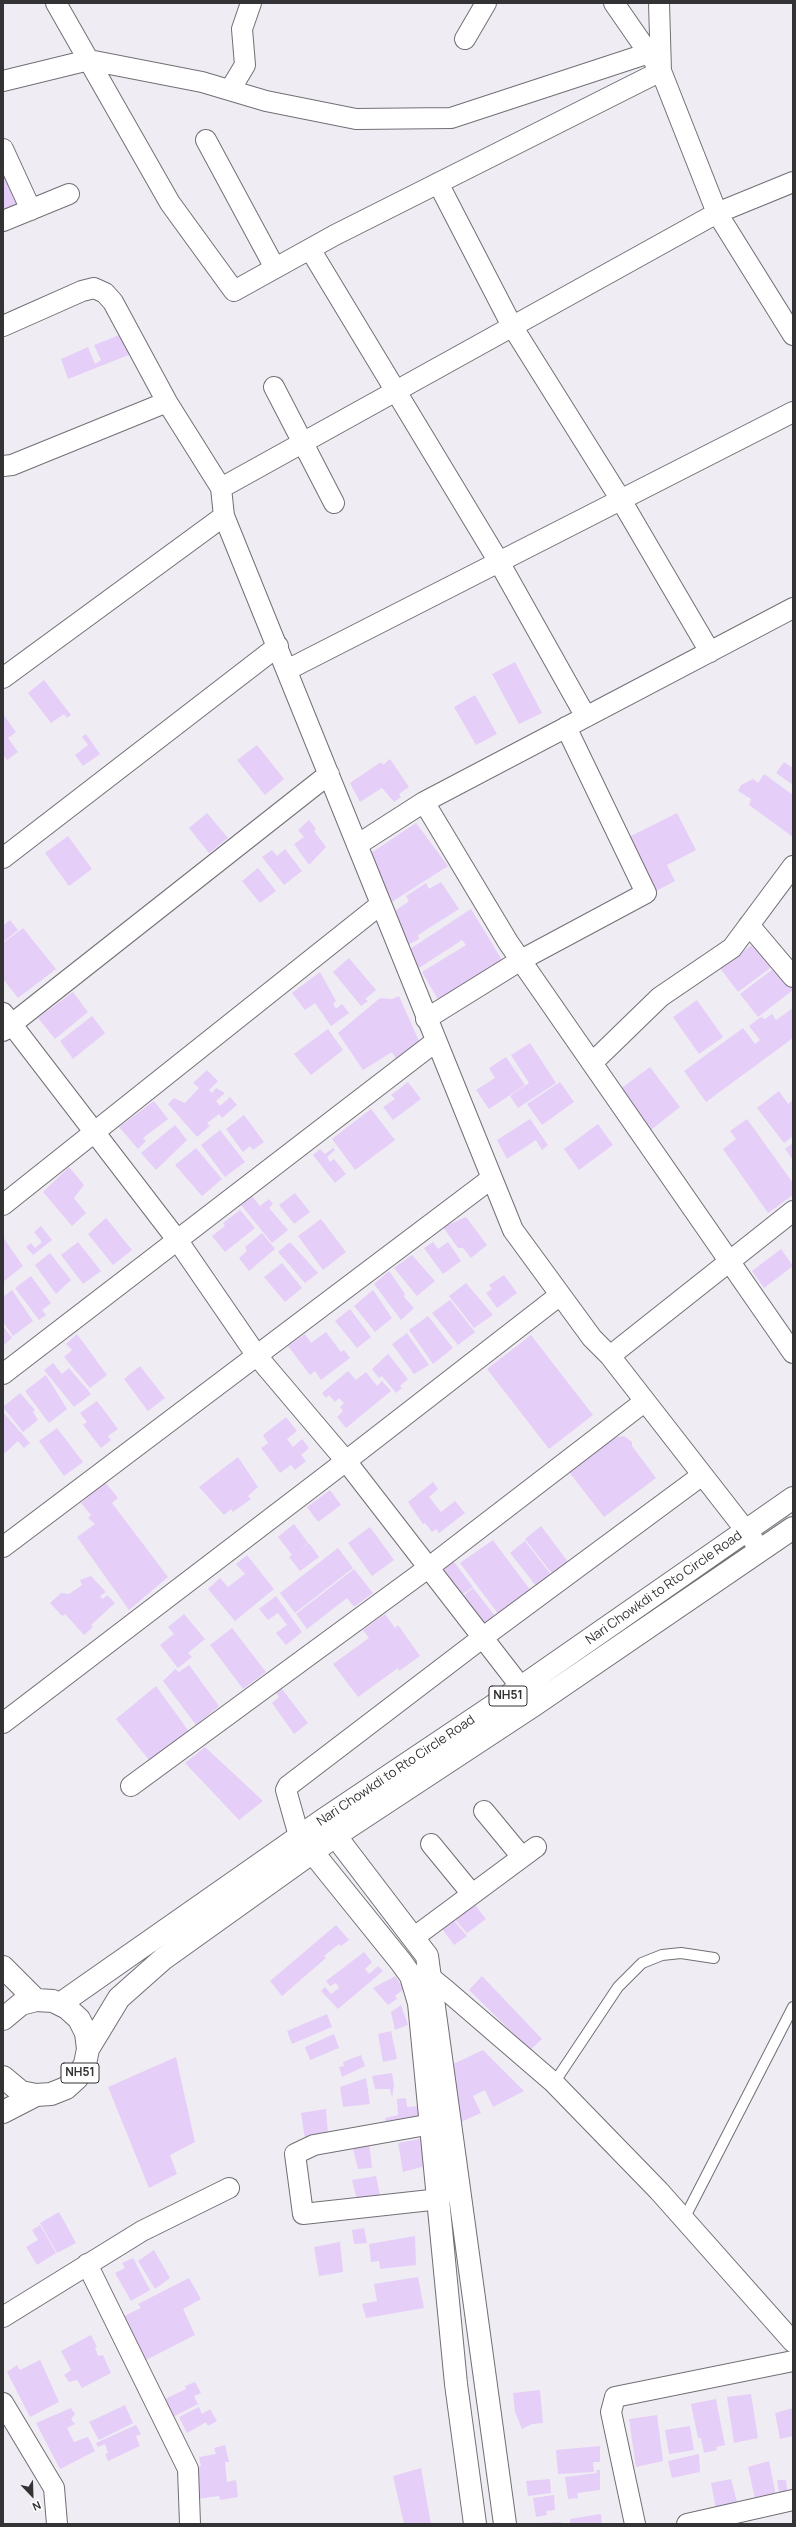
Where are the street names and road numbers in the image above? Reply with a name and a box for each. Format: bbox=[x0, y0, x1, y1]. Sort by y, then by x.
street label: Nari Chowkdi to Rto Circle Road bbox=[583, 1528, 745, 1648]
road number: NH51 bbox=[489, 1686, 527, 1706]
street label: Nari Chowkdi to Rto Circle Road bbox=[314, 1712, 478, 1830]
road number: NH51 bbox=[61, 2063, 99, 2083]

